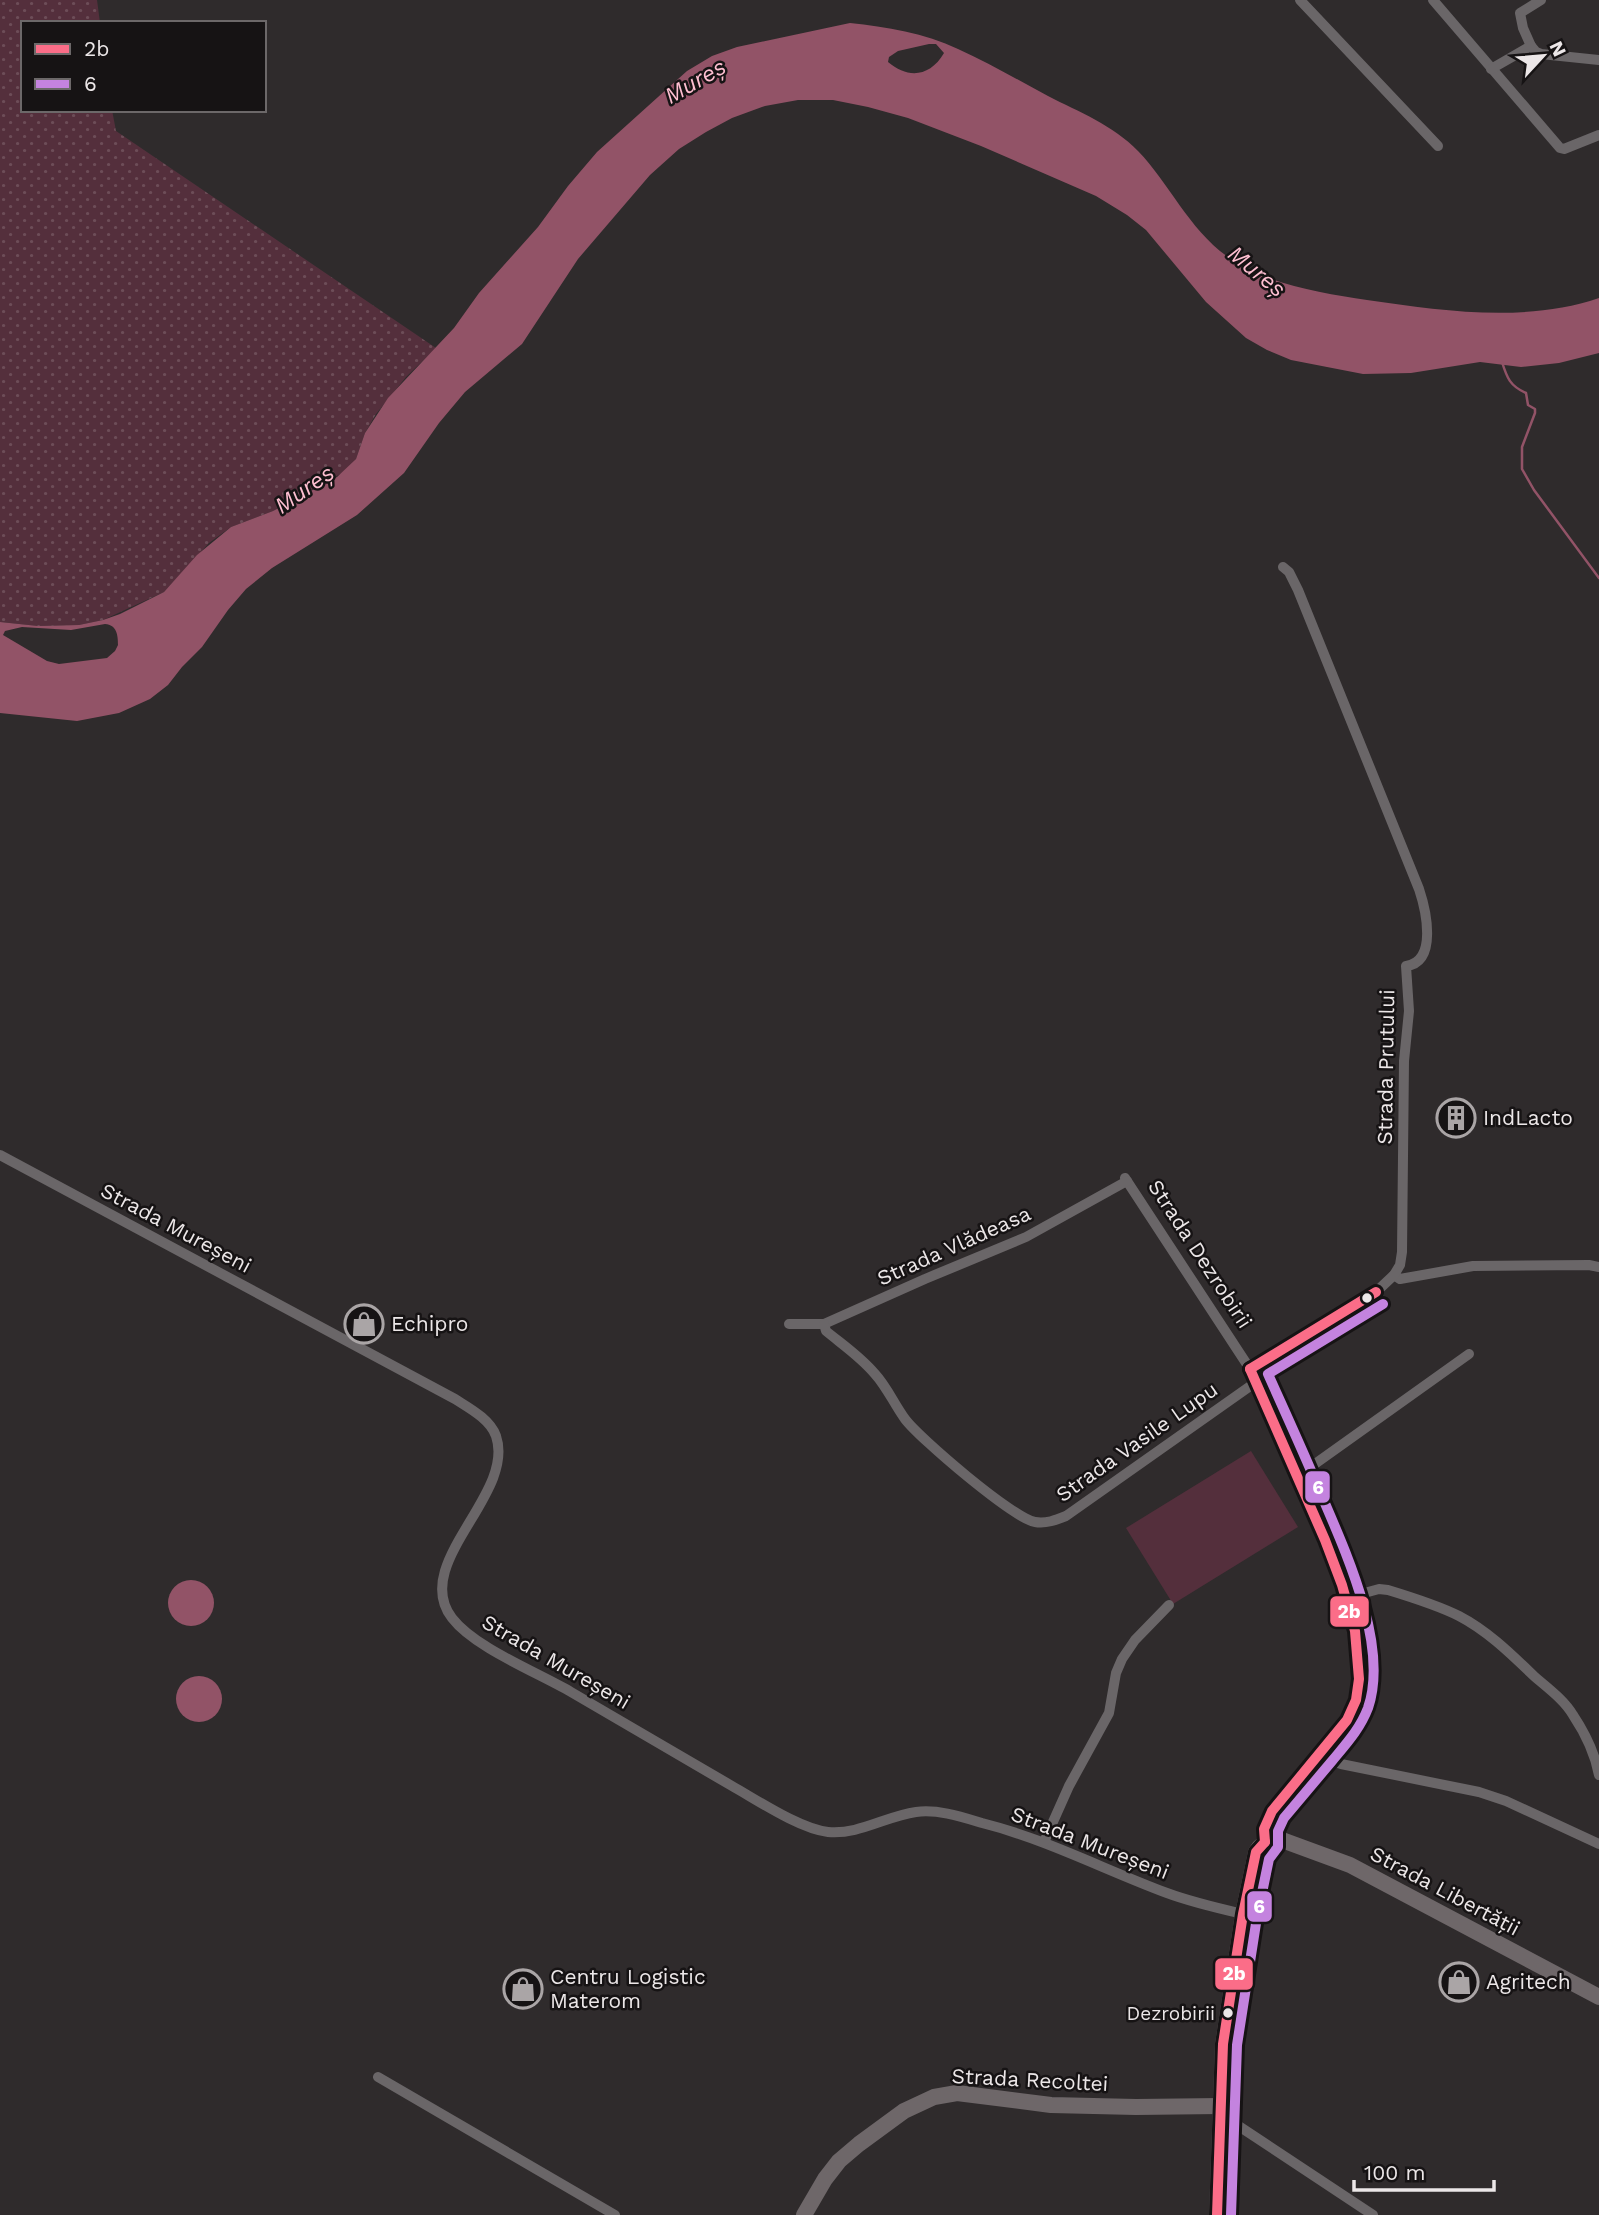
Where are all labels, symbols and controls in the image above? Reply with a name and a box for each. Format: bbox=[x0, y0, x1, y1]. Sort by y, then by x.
legend bbox=[21, 21, 266, 112]
north arrow bbox=[1508, 21, 1578, 91]
text: 2b bbox=[84, 36, 109, 61]
text: N bbox=[1544, 37, 1571, 60]
water label: Mureș bbox=[660, 53, 731, 110]
text: 6 bbox=[84, 71, 97, 96]
water label: Mureș bbox=[1222, 240, 1291, 303]
water label: Mureș bbox=[269, 459, 339, 520]
street label: Strada Prutului bbox=[1372, 989, 1399, 1145]
building icon: IndLacto bbox=[1435, 1097, 1477, 1139]
place label: IndLacto bbox=[1483, 1105, 1573, 1130]
street label: Strada Dezrobirii bbox=[1143, 1175, 1258, 1333]
street label: Strada Mureșeni bbox=[97, 1177, 256, 1278]
street label: Strada Vlădeasa bbox=[873, 1200, 1035, 1291]
unlabelled marker bbox=[1360, 1291, 1374, 1305]
shop icon: Echipro bbox=[343, 1303, 385, 1345]
place label: Echipro bbox=[391, 1311, 468, 1336]
street label: Strada Vasile Lupu bbox=[1051, 1376, 1222, 1507]
line badge: 6 bbox=[1304, 1470, 1331, 1504]
text: 6 bbox=[1312, 1476, 1324, 1499]
line badge: 2b bbox=[1329, 1595, 1370, 1628]
text: 2b bbox=[1337, 1600, 1361, 1623]
street label: Strada Mureșeni bbox=[478, 1609, 635, 1714]
street label: Strada Mureșeni bbox=[1008, 1801, 1173, 1884]
street label: Strada Libertății bbox=[1366, 1841, 1524, 1941]
line badge: 6 bbox=[1246, 1890, 1273, 1923]
text: 6 bbox=[1253, 1895, 1265, 1918]
line badge: 2b bbox=[1214, 1957, 1254, 1991]
shop icon: Agritech bbox=[1438, 1961, 1480, 2003]
text: 2b bbox=[1222, 1962, 1246, 1985]
place label: Centru Logistic Materom bbox=[550, 1964, 706, 2013]
shop icon: Centru Logistic Materom bbox=[502, 1968, 544, 2010]
place label: Agritech bbox=[1486, 1969, 1571, 1994]
place label: Dezrobirii bbox=[1127, 2002, 1215, 2025]
marker: Dezrobirii bbox=[1221, 2006, 1235, 2020]
street label: Strada Recoltei bbox=[951, 2063, 1109, 2096]
scale bar bbox=[1354, 2148, 1494, 2192]
text: 100 m bbox=[1364, 2160, 1426, 2185]

